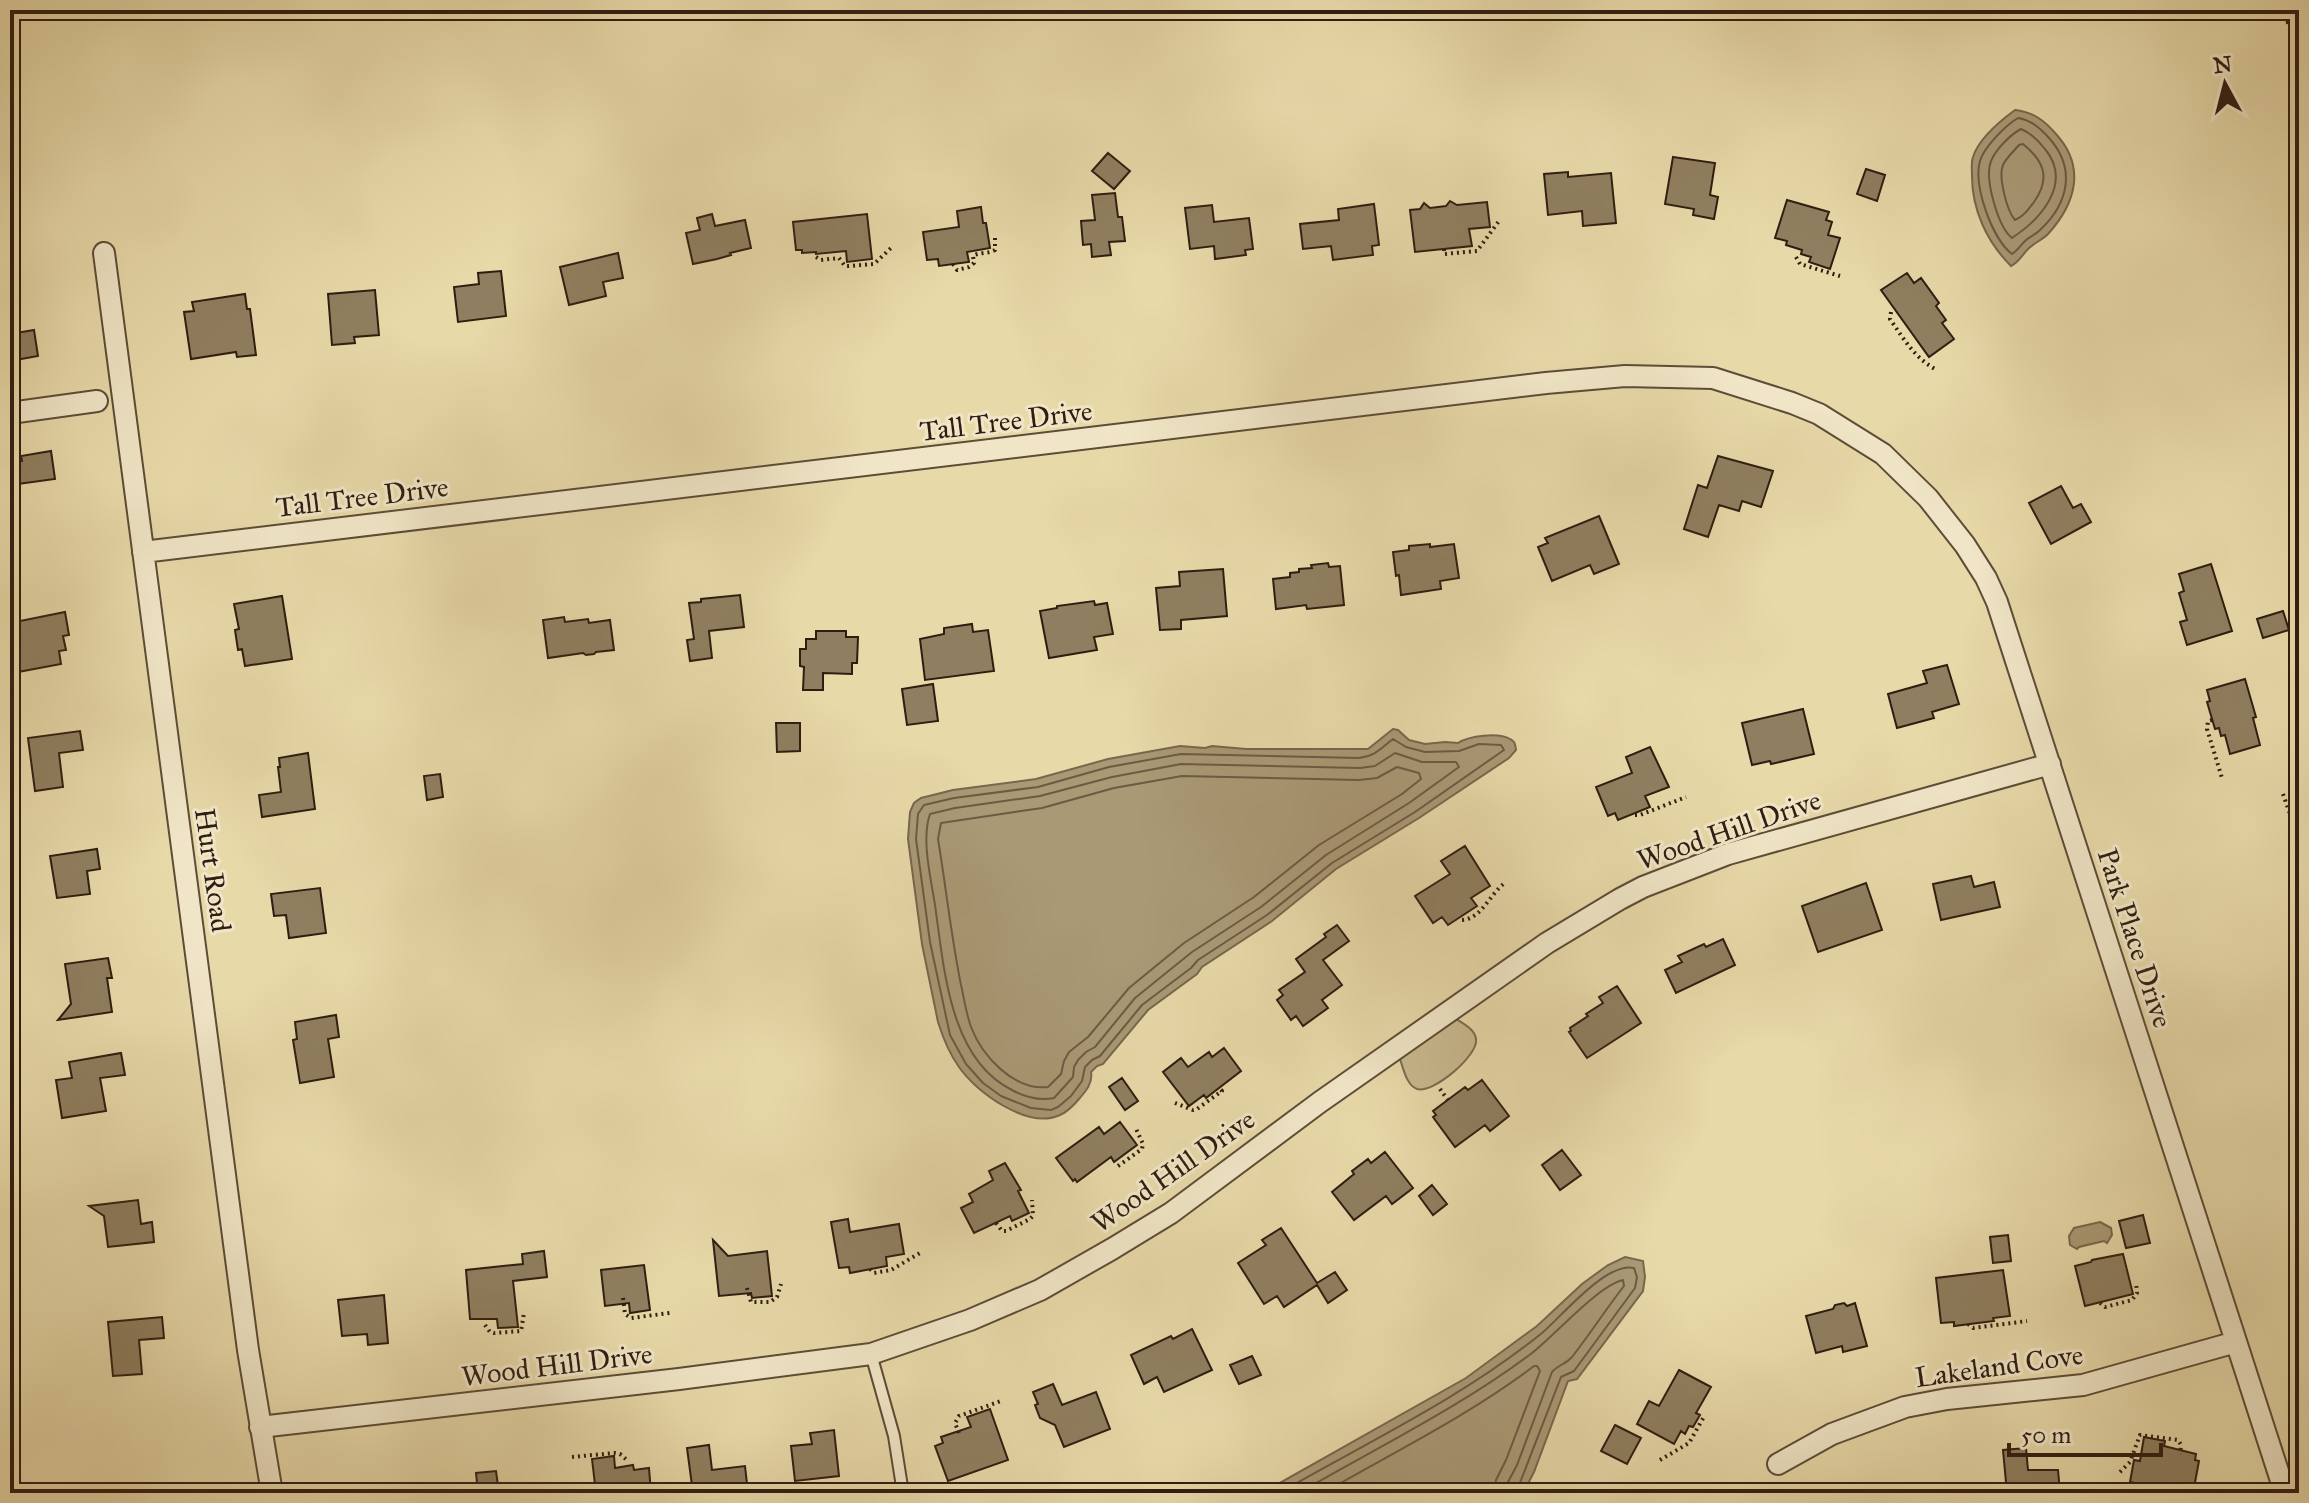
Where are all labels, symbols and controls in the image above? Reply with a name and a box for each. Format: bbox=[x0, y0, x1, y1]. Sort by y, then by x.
north arrow bbox=[2185, 44, 2265, 124]
text: N bbox=[2212, 50, 2234, 79]
street label: Tall Tree Drive bbox=[918, 393, 1094, 449]
street label: Tall Tree Drive bbox=[274, 469, 450, 525]
street label: Wood Hill Drive bbox=[1633, 782, 1825, 878]
street label: Hurt Road bbox=[187, 806, 239, 934]
street label: Park Place Drive bbox=[2090, 844, 2180, 1032]
street label: Wood Hill Drive bbox=[1084, 1102, 1262, 1240]
street label: Wood Hill Drive bbox=[460, 1336, 654, 1394]
street label: Lakeland Cove bbox=[1913, 1337, 2085, 1395]
scale bar bbox=[2009, 1407, 2161, 1457]
text: 50 m bbox=[2021, 1420, 2071, 1450]

